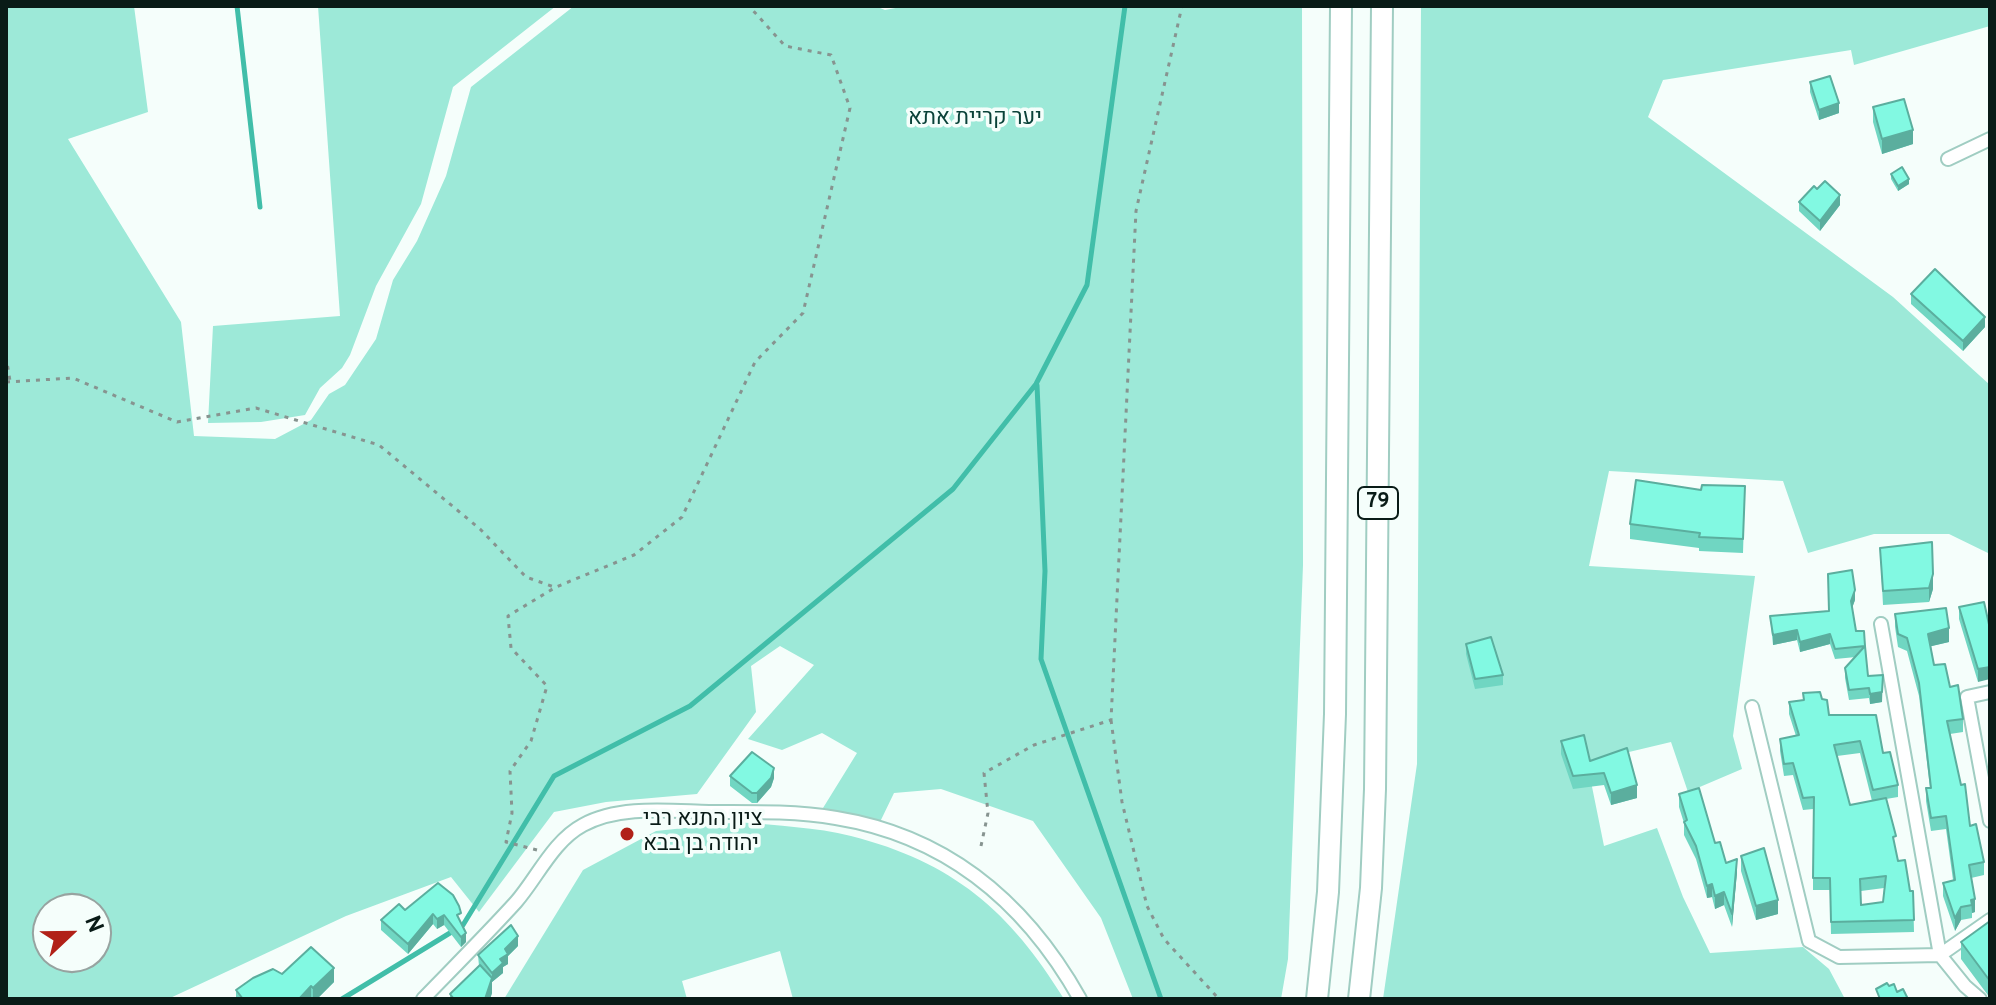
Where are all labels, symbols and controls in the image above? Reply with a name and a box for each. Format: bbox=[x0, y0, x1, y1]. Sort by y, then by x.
park label: יער קריית אתא bbox=[908, 107, 1042, 133]
road number: 79 bbox=[1358, 487, 1398, 519]
place label: ציון התנא רבי יהודה בן בבא bbox=[643, 808, 763, 860]
marker: ציון התנא רבי יהודה בן בבא bbox=[618, 825, 636, 843]
north arrow bbox=[32, 893, 112, 973]
text: N bbox=[77, 912, 108, 937]

